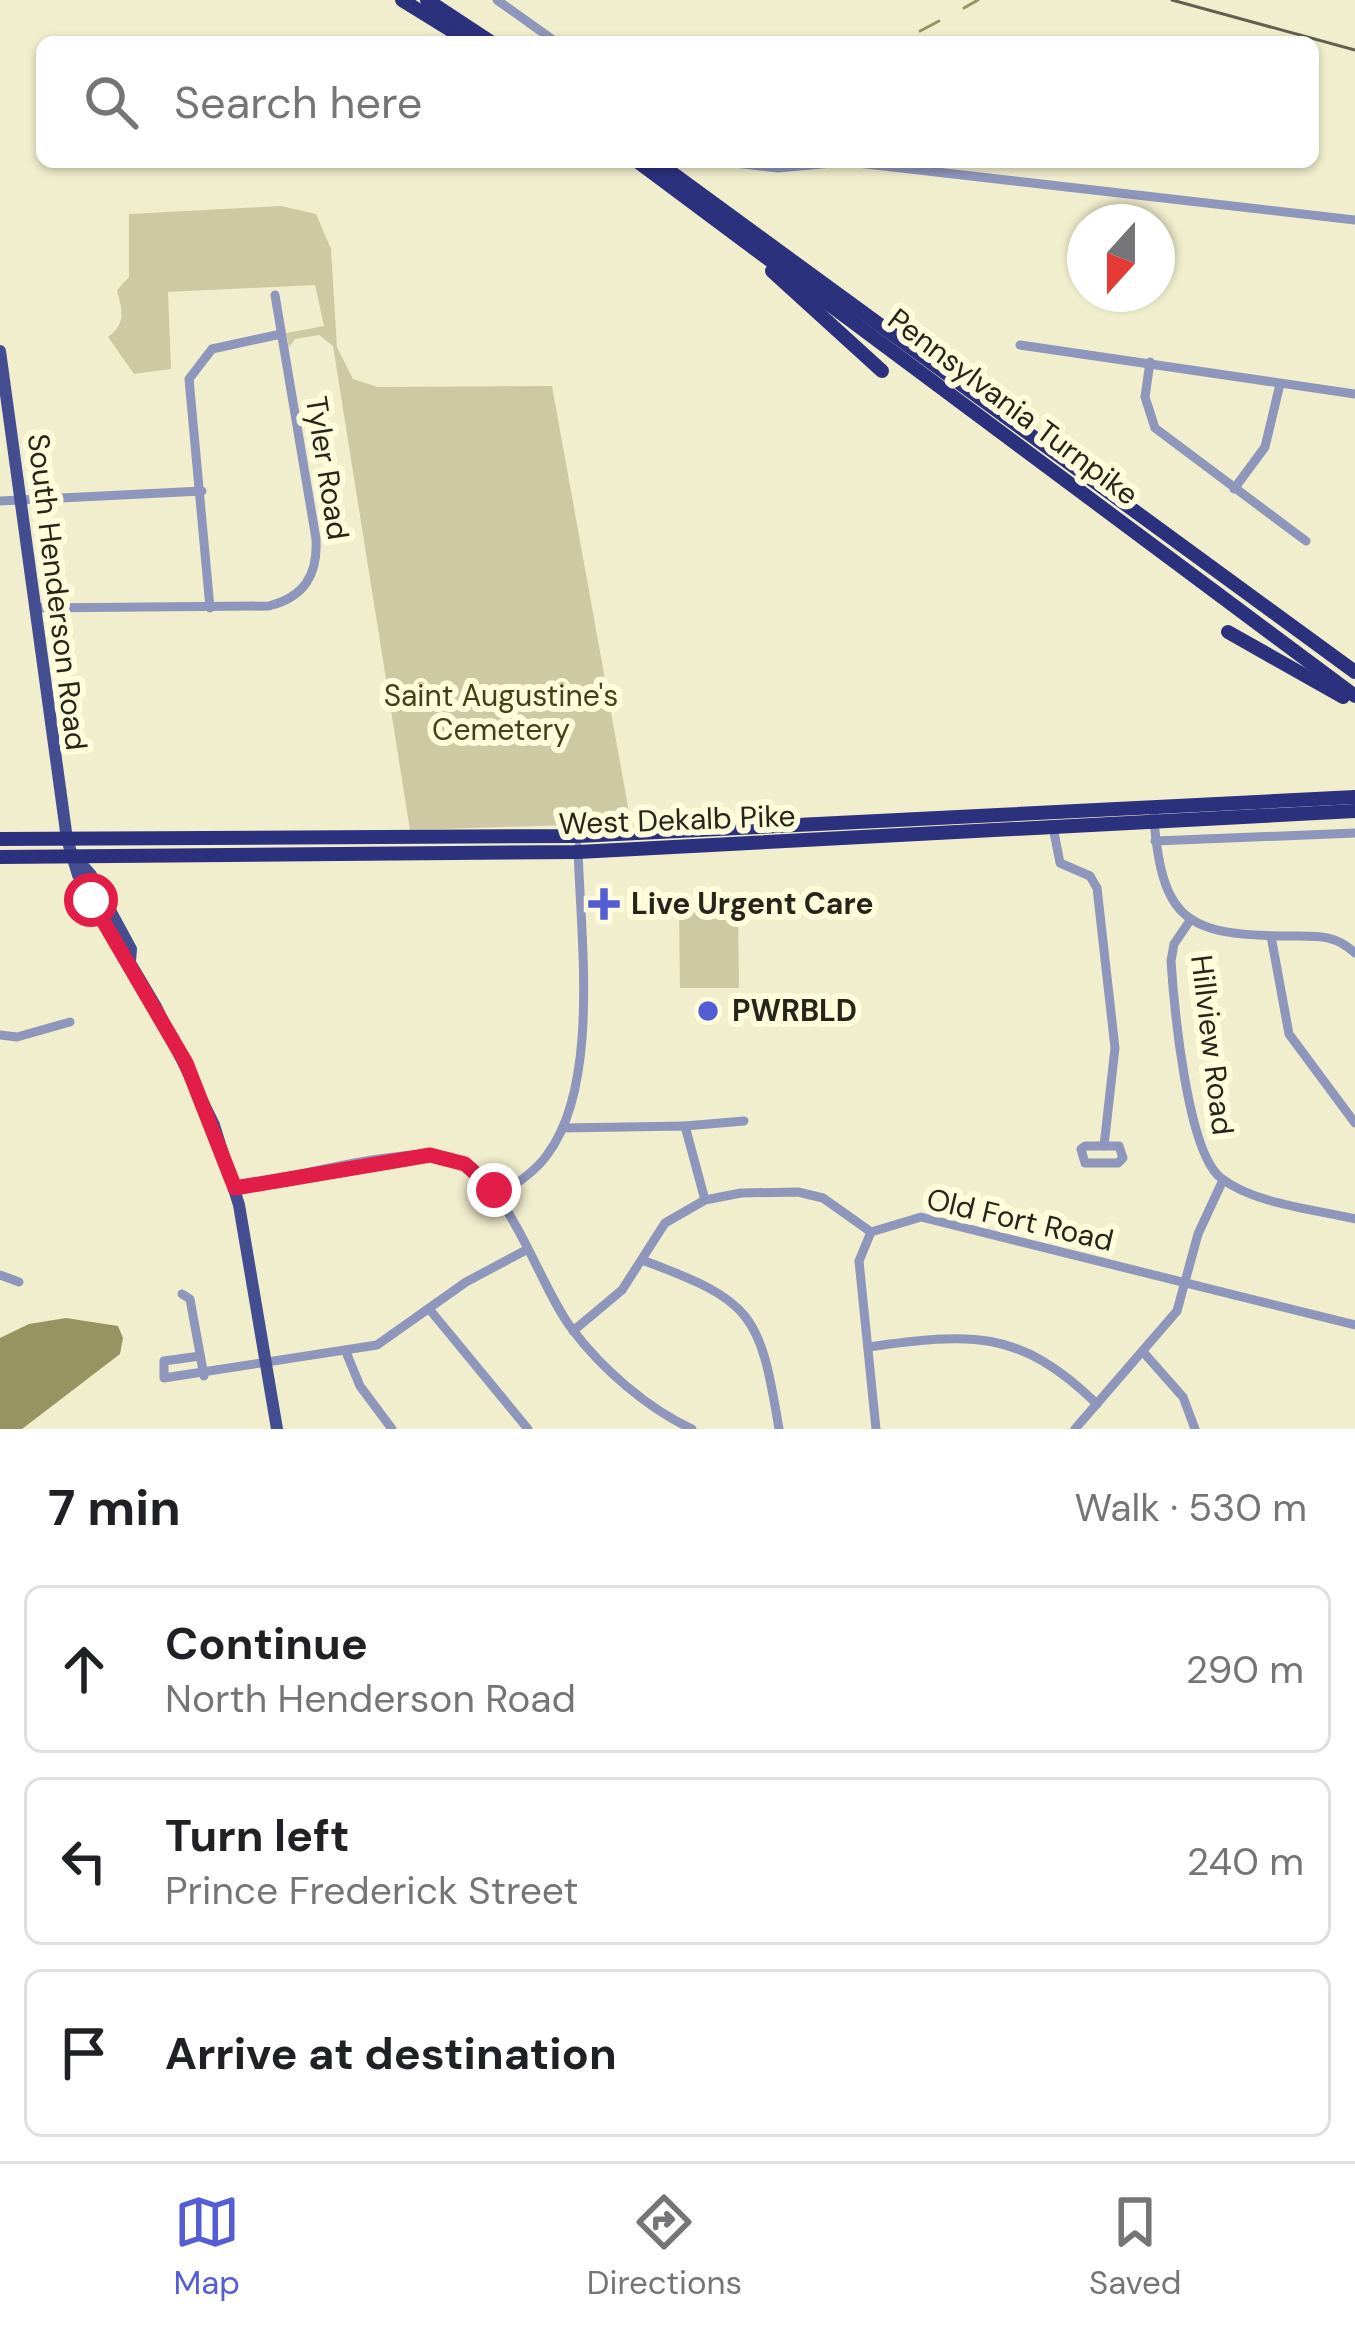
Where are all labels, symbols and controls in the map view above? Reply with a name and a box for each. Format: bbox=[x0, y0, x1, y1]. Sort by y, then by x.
search box bbox=[36, 36, 1319, 168]
icon: search bbox=[78, 69, 144, 135]
text: Search here bbox=[174, 73, 422, 132]
north arrow bbox=[1067, 204, 1175, 312]
street label: Pennsylvania Turnpike bbox=[880, 300, 1146, 514]
street label: Tyler Road bbox=[297, 393, 358, 542]
street label: South Henderson Road bbox=[19, 431, 96, 753]
park label: Saint Augustine's Cemetery bbox=[384, 676, 618, 749]
street label: West Dekalb Pike bbox=[558, 796, 796, 843]
route start bbox=[64, 873, 118, 927]
place label: Live Urgent Care bbox=[631, 884, 874, 923]
marker: Live Urgent Care bbox=[588, 888, 620, 920]
street label: Hillview Road bbox=[1182, 953, 1243, 1137]
place label: PWRBLD bbox=[732, 991, 857, 1030]
marker: PWRBLD bbox=[695, 998, 721, 1024]
route end bbox=[467, 1163, 521, 1217]
street label: Old Fort Road bbox=[923, 1179, 1117, 1260]
text: 7 min bbox=[48, 1474, 181, 1541]
text: Walk · 530 m bbox=[1074, 1482, 1307, 1533]
text: Continue bbox=[165, 1614, 368, 1673]
icon: ahead bbox=[51, 1636, 117, 1702]
text: 290 m bbox=[1186, 1644, 1304, 1695]
text: North Henderson Road bbox=[165, 1673, 576, 1724]
text: Turn left bbox=[165, 1806, 349, 1865]
icon: left bbox=[51, 1828, 117, 1894]
text: 240 m bbox=[1187, 1836, 1304, 1887]
text: Prince Frederick Street bbox=[165, 1865, 579, 1916]
icon: arrive bbox=[51, 2020, 117, 2086]
text: Arrive at destination bbox=[165, 2024, 617, 2083]
tab: Map bbox=[173, 2189, 240, 2304]
tab: Directions bbox=[587, 2189, 742, 2304]
tab: Saved bbox=[1089, 2189, 1182, 2304]

